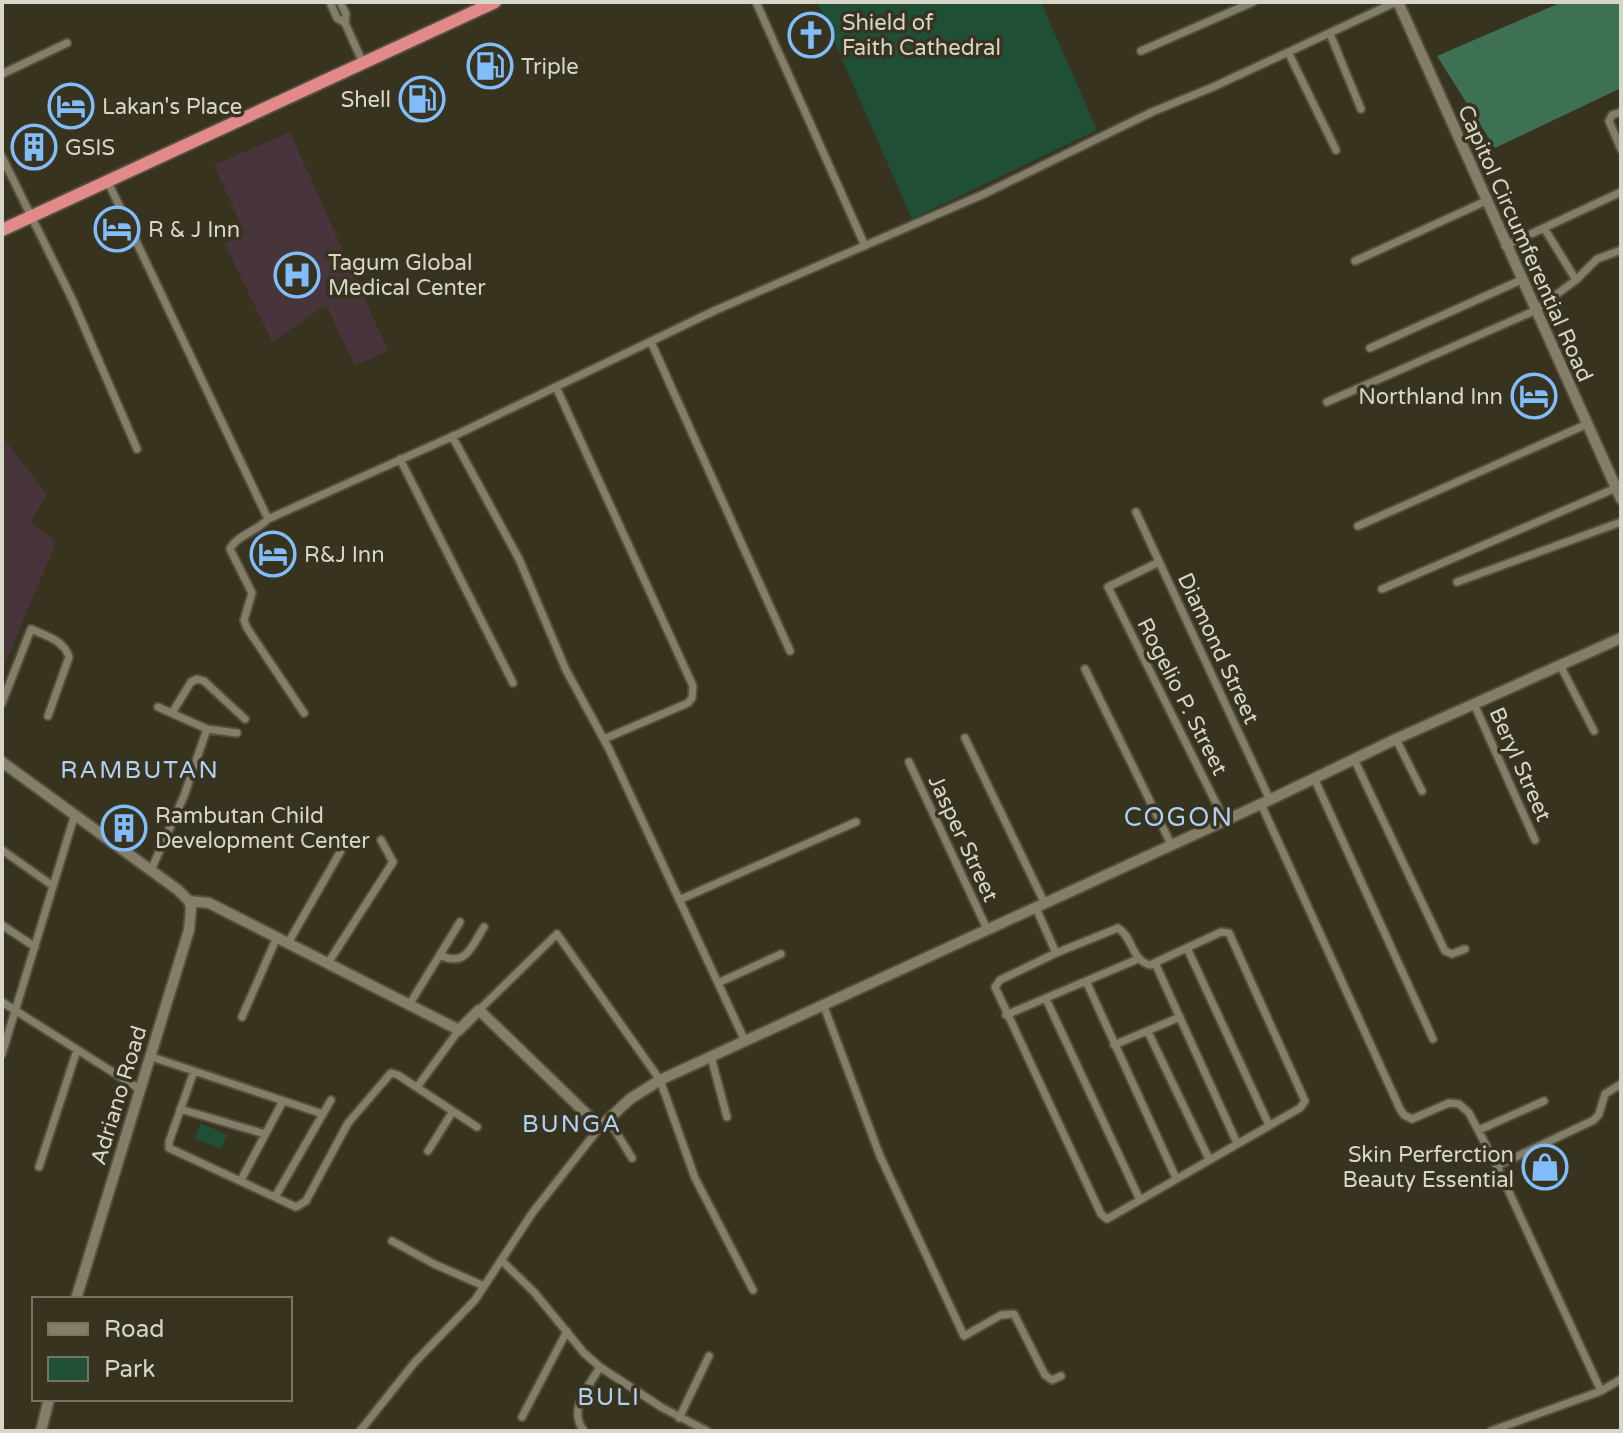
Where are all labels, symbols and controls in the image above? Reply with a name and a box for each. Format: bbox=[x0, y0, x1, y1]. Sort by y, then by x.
place label: Shield of Faith Cathedral bbox=[842, 10, 1001, 61]
church icon: Shield of Faith Cathedral bbox=[787, 11, 835, 59]
fuel station icon: Triple bbox=[466, 42, 514, 90]
place label: Triple bbox=[521, 54, 579, 80]
fuel station icon: Shell bbox=[398, 75, 446, 123]
hotel icon: Lakan's Place bbox=[47, 82, 95, 130]
place label: Shell bbox=[341, 87, 391, 113]
place label: Lakan's Place bbox=[102, 94, 242, 120]
street label: Capitol Circumferential Road bbox=[1452, 101, 1598, 386]
building icon: GSIS bbox=[10, 123, 58, 171]
place label: GSIS bbox=[65, 135, 115, 161]
hotel icon: R & J Inn bbox=[93, 205, 141, 253]
place label: R & J Inn bbox=[148, 217, 240, 243]
place label: Tagum Global Medical Center bbox=[328, 250, 486, 301]
hospital icon: Tagum Global Medical Center bbox=[273, 251, 321, 299]
hotel icon: Northland Inn bbox=[1510, 372, 1558, 420]
place label: Northland Inn bbox=[1358, 384, 1503, 410]
hotel icon: R&J Inn bbox=[249, 530, 297, 578]
place label: R&J Inn bbox=[304, 542, 385, 568]
street label: Diamond Street bbox=[1172, 569, 1264, 728]
street label: Rogelio P. Street bbox=[1131, 614, 1233, 779]
street label: Beryl Street bbox=[1483, 703, 1557, 825]
district label: RAMBUTAN bbox=[60, 756, 220, 785]
street label: Jasper Street bbox=[922, 771, 1004, 906]
district label: COGON bbox=[1124, 802, 1234, 833]
place label: Rambutan Child Development Center bbox=[155, 803, 370, 854]
building icon: Rambutan Child Development Center bbox=[100, 804, 148, 852]
street label: Adriano Road bbox=[85, 1023, 152, 1168]
district label: BUNGA bbox=[522, 1110, 622, 1139]
place label: Skin Perferction Beauty Essential bbox=[1343, 1142, 1514, 1193]
shop icon: Skin Perferction Beauty Essential bbox=[1521, 1143, 1569, 1191]
legend bbox=[32, 1297, 292, 1401]
text: Road bbox=[104, 1315, 164, 1344]
text: Park bbox=[104, 1355, 155, 1384]
district label: BULI bbox=[577, 1383, 641, 1412]

